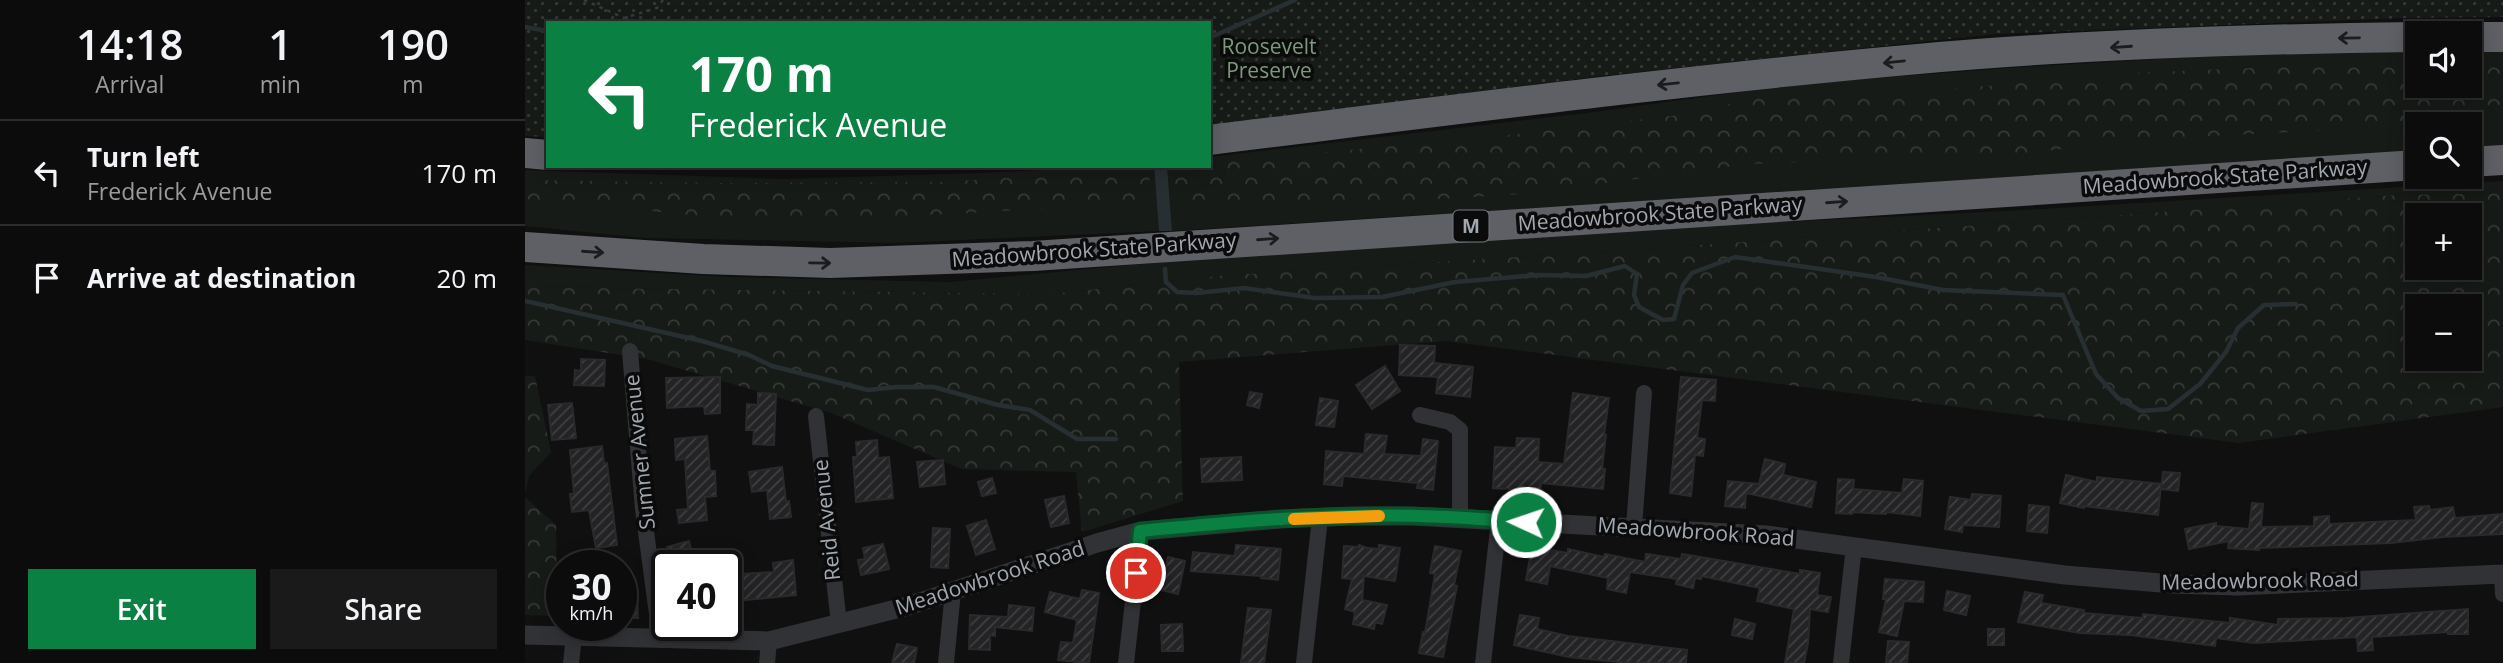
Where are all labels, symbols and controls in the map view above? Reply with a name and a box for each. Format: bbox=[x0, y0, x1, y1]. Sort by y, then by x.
text: 14:18 bbox=[76, 15, 184, 72]
text: 1 bbox=[268, 15, 292, 72]
text: 190 bbox=[377, 15, 449, 72]
map controls bbox=[2405, 21, 2482, 371]
button: sound bbox=[2405, 21, 2482, 98]
park label: Roosevelt Preserve bbox=[1221, 32, 1317, 84]
one-way arrow bbox=[2337, 32, 2360, 45]
text: 170 m bbox=[689, 40, 834, 106]
one-way arrow bbox=[2110, 40, 2133, 53]
icon: left bbox=[574, 49, 665, 140]
one-way arrow bbox=[1883, 55, 1906, 68]
text: Arrival bbox=[95, 68, 164, 100]
text: min bbox=[260, 68, 301, 100]
text: m bbox=[402, 68, 424, 100]
one-way arrow bbox=[1657, 78, 1680, 91]
text: Frederick Avenue bbox=[689, 103, 947, 146]
button: search bbox=[2405, 112, 2482, 189]
text: Turn left bbox=[87, 139, 199, 175]
street label: Meadowbrook State Parkway bbox=[2082, 152, 2369, 200]
icon: left bbox=[28, 154, 66, 192]
text: 170 m bbox=[422, 155, 497, 191]
text: Frederick Avenue bbox=[87, 175, 273, 207]
street label: Meadowbrook State Parkway bbox=[1517, 189, 1804, 237]
one-way arrow bbox=[1825, 196, 1848, 209]
button: + bbox=[2405, 203, 2482, 280]
road number: M bbox=[1453, 210, 1489, 242]
street label: Meadowbrook State Parkway bbox=[951, 225, 1238, 273]
one-way arrow bbox=[1256, 232, 1278, 245]
one-way arrow bbox=[581, 246, 604, 259]
one-way arrow bbox=[809, 256, 832, 269]
icon: arrive bbox=[28, 259, 66, 297]
text: Arrive at destination bbox=[87, 260, 356, 296]
text: 20 m bbox=[436, 260, 497, 296]
button: − bbox=[2405, 294, 2482, 371]
street label: Sumner Avenue bbox=[617, 373, 661, 531]
street label: Reid Avenue bbox=[806, 458, 846, 582]
position arrow bbox=[1489, 485, 1563, 559]
street label: Meadowbrook Road bbox=[1597, 510, 1796, 552]
street label: Meadowbrook Road bbox=[891, 533, 1088, 621]
pin bbox=[1106, 543, 1166, 603]
speed limit sign: 40 bbox=[651, 550, 742, 641]
icon: arrive bbox=[1117, 554, 1155, 592]
text: 30 bbox=[571, 563, 612, 610]
street label: Meadowbrook Road bbox=[2161, 564, 2359, 596]
button: Exit bbox=[28, 569, 256, 649]
button: Share bbox=[270, 569, 497, 649]
text: km/h bbox=[570, 601, 613, 625]

